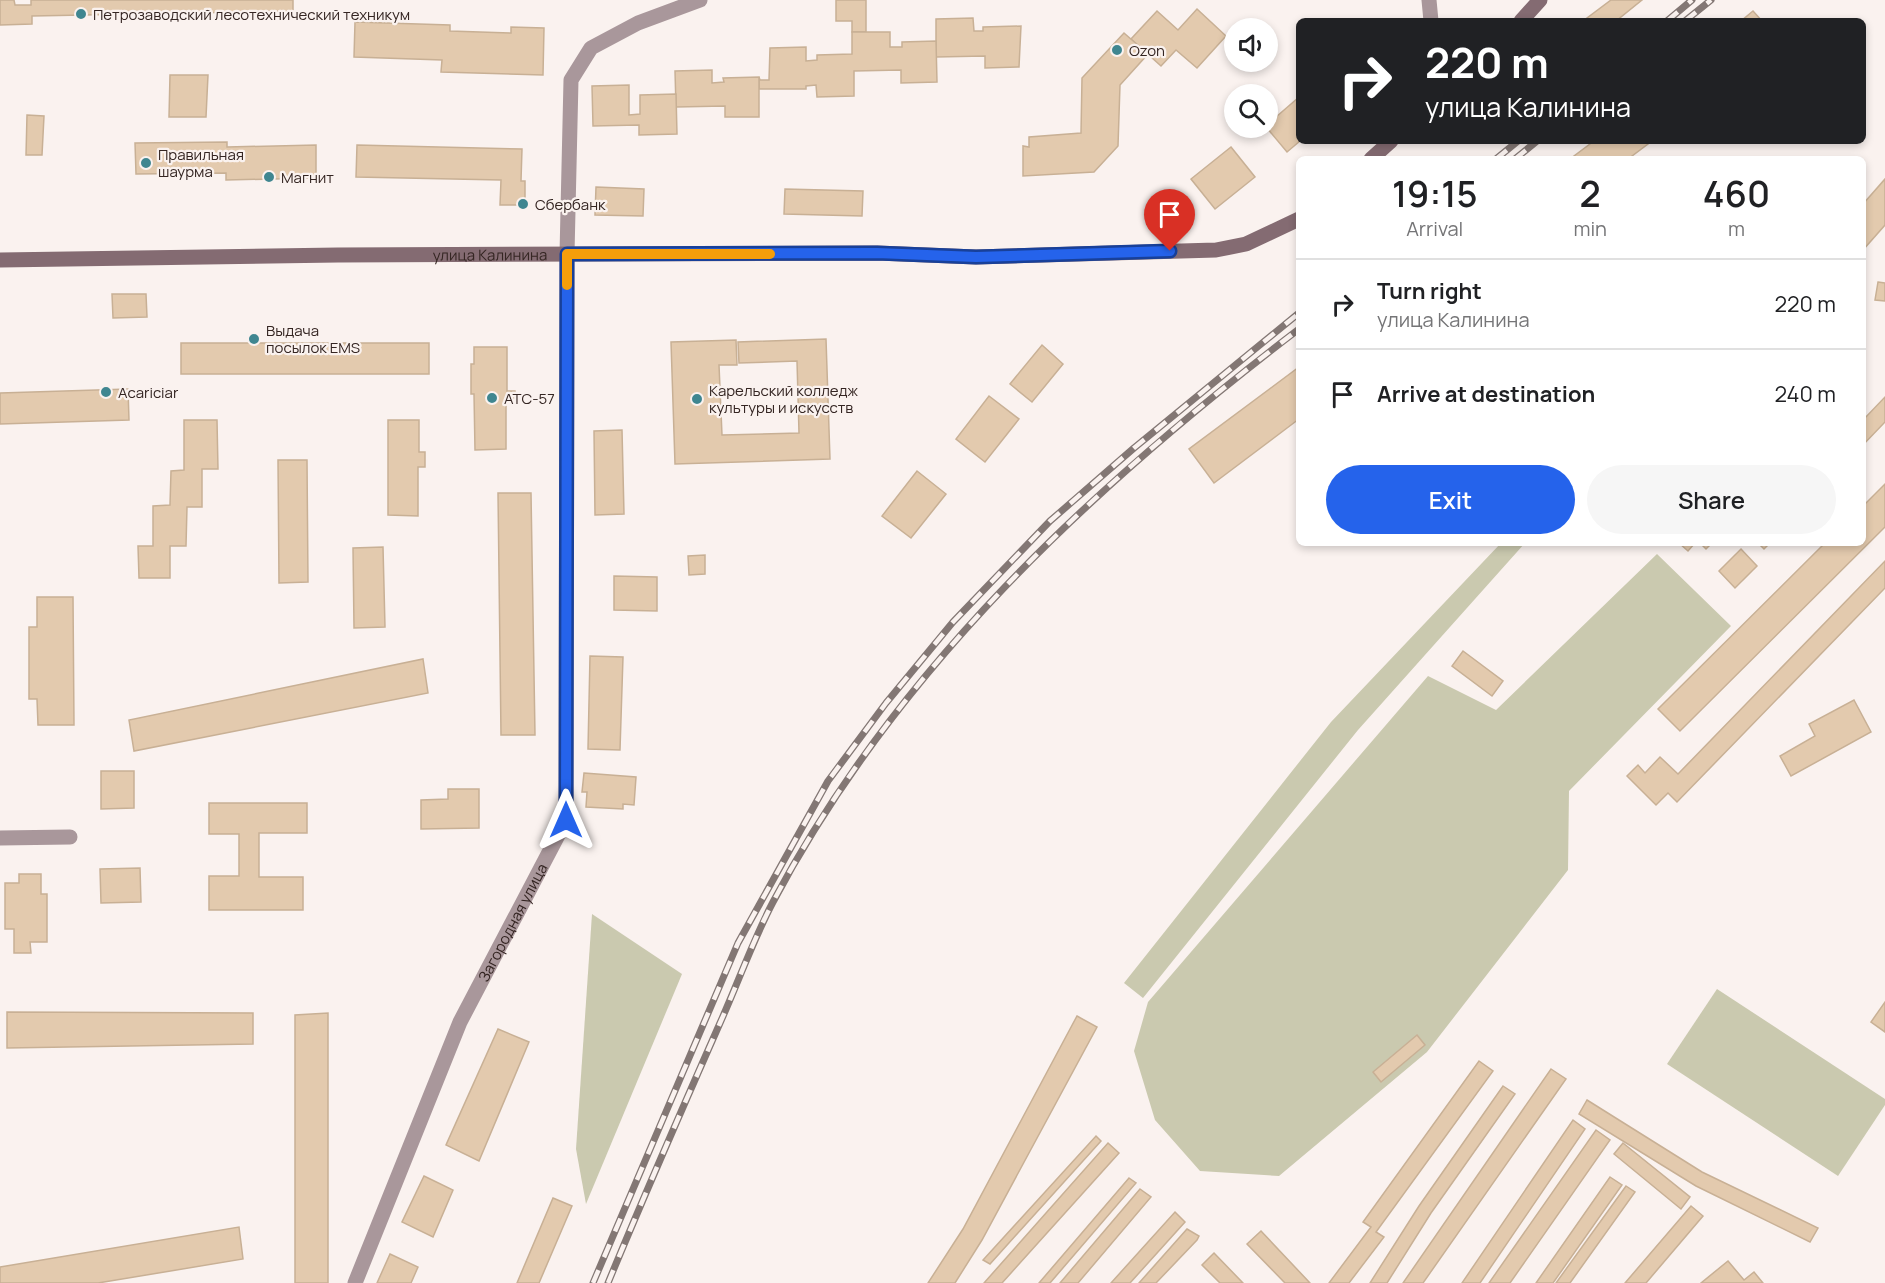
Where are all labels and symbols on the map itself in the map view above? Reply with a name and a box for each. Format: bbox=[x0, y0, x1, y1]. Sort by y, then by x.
place label: Петрозаводский лесотехнический техникум bbox=[93, 4, 410, 25]
marker: Петрозаводский лесотехнический техникум bbox=[74, 7, 88, 21]
place label: Ozon bbox=[1129, 40, 1165, 61]
marker: Ozon bbox=[1110, 43, 1124, 57]
place label: Правильная шаурма bbox=[158, 144, 244, 182]
marker: Правильная шаурма bbox=[139, 156, 153, 170]
place label: Магнит bbox=[281, 167, 334, 188]
marker: Магнит bbox=[262, 170, 276, 184]
pin bbox=[1144, 189, 1195, 251]
place label: Сбербанк bbox=[535, 194, 606, 215]
marker: Сбербанк bbox=[516, 197, 530, 211]
street label: улица Калинина bbox=[433, 244, 547, 265]
place label: Выдача посылок EMS bbox=[266, 320, 360, 358]
marker: Выдача посылок EMS bbox=[247, 332, 261, 346]
place label: Карельский колледж культуры и искусств bbox=[709, 380, 859, 418]
place label: Acariciar bbox=[118, 382, 179, 403]
marker: Acariciar bbox=[99, 385, 113, 399]
place label: АТС-57 bbox=[504, 388, 555, 409]
marker: АТС-57 bbox=[485, 391, 499, 405]
marker: Карельский колледж культуры и искусств bbox=[690, 392, 704, 406]
position arrow bbox=[534, 788, 598, 852]
street label: Загородная улица bbox=[473, 859, 552, 985]

